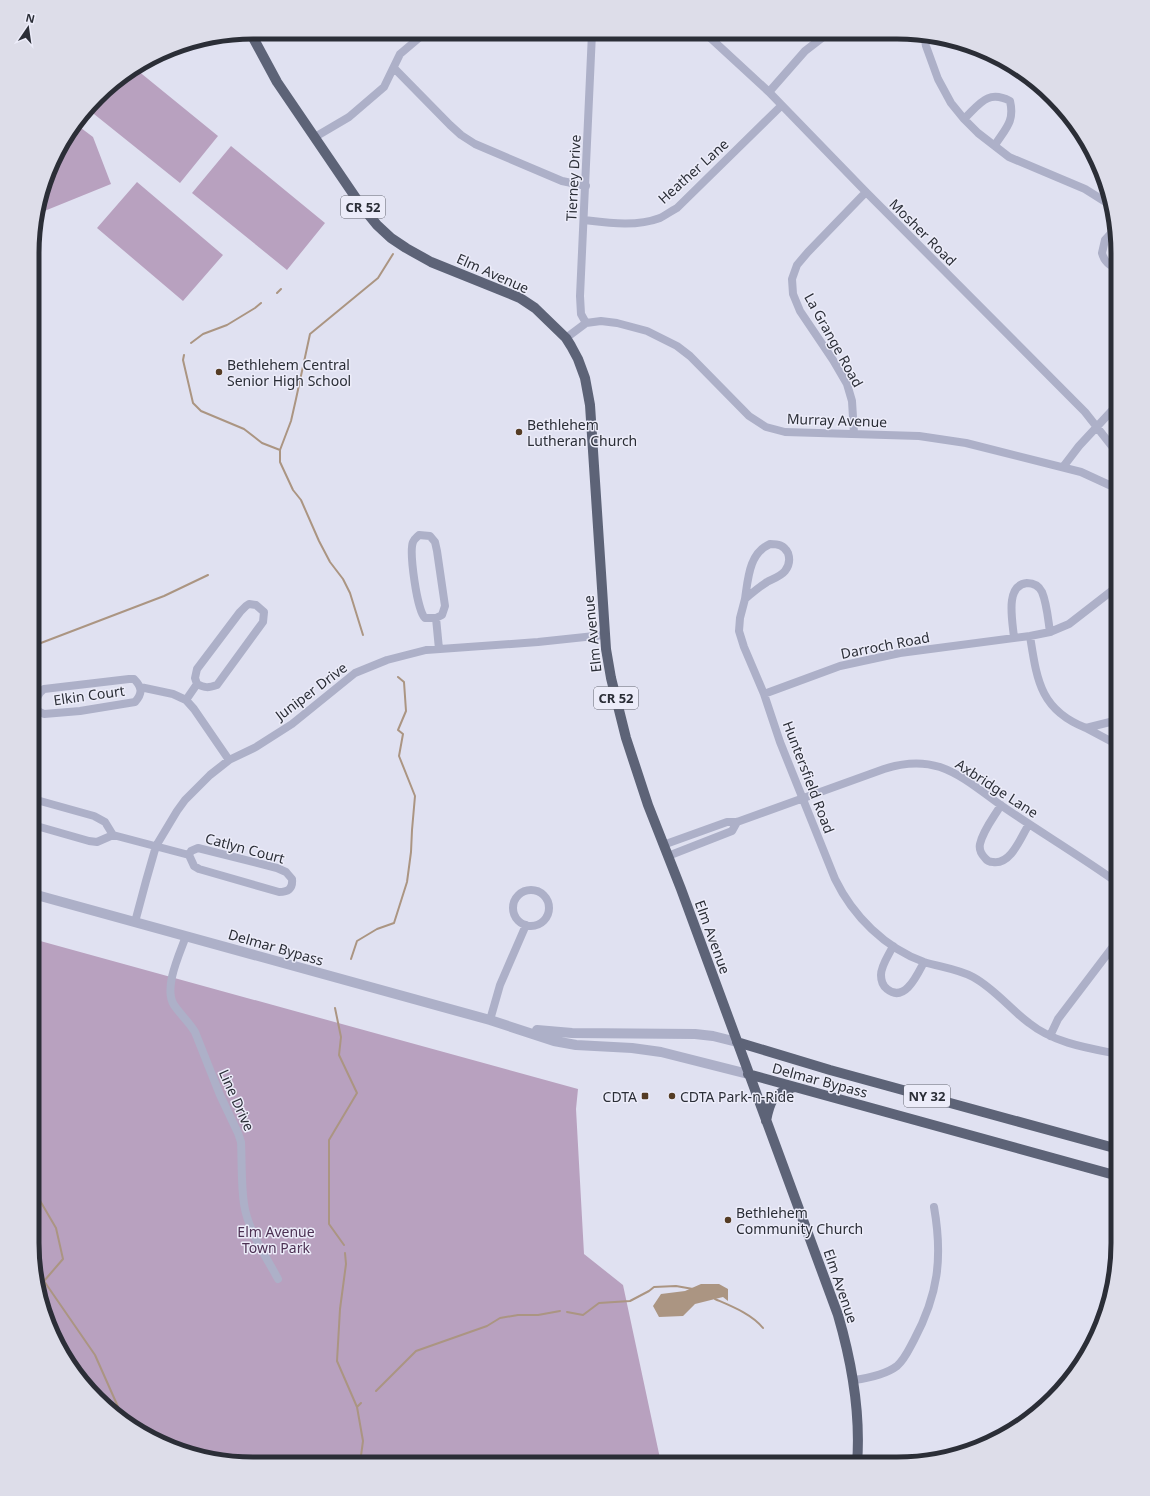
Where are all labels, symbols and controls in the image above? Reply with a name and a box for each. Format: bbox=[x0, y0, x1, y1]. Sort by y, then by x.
north arrow bbox=[8, 8, 48, 48]
text: N bbox=[24, 9, 36, 26]
street label: Tierney Drive bbox=[561, 134, 585, 222]
street label: Heather Lane bbox=[654, 134, 732, 208]
street label: Mosher Road bbox=[885, 194, 961, 270]
road number: CR 52 bbox=[341, 196, 385, 218]
street label: Elm Avenue bbox=[454, 249, 532, 297]
street label: La Grange Road bbox=[800, 290, 868, 390]
place label: Bethlehem Central Senior High School bbox=[227, 355, 351, 390]
marker: Bethlehem Central Senior High School bbox=[214, 367, 224, 377]
street label: Murray Avenue bbox=[786, 409, 888, 431]
place label: Bethlehem Lutheran Church bbox=[527, 415, 637, 450]
marker: Bethlehem Lutheran Church bbox=[514, 427, 524, 437]
street label: Elm Avenue bbox=[579, 594, 605, 673]
street label: Darroch Road bbox=[839, 627, 931, 663]
street label: Juniper Drive bbox=[270, 658, 351, 725]
street label: Elkin Court bbox=[52, 681, 126, 709]
road number: CR 52 bbox=[594, 687, 638, 709]
street label: Huntersfield Road bbox=[779, 718, 839, 836]
street label: Axbridge Lane bbox=[952, 754, 1042, 822]
street label: Catlyn Court bbox=[203, 828, 287, 868]
street label: Elm Avenue bbox=[691, 897, 735, 977]
street label: Delmar Bypass bbox=[226, 924, 326, 970]
street label: Delmar Bypass bbox=[770, 1058, 870, 1102]
street label: Line Drive bbox=[215, 1066, 259, 1134]
road number: NY 32 bbox=[904, 1085, 950, 1107]
place label: CDTA bbox=[603, 1087, 637, 1106]
place label: CDTA Park-n-Ride bbox=[680, 1087, 794, 1106]
marker: CDTA bbox=[640, 1091, 650, 1101]
marker: CDTA Park-n-Ride bbox=[667, 1091, 677, 1101]
place label: Bethlehem Community Church bbox=[736, 1203, 863, 1238]
marker: Bethlehem Community Church bbox=[723, 1215, 733, 1225]
park label: Elm Avenue Town Park bbox=[237, 1222, 315, 1257]
street label: Elm Avenue bbox=[819, 1246, 863, 1326]

